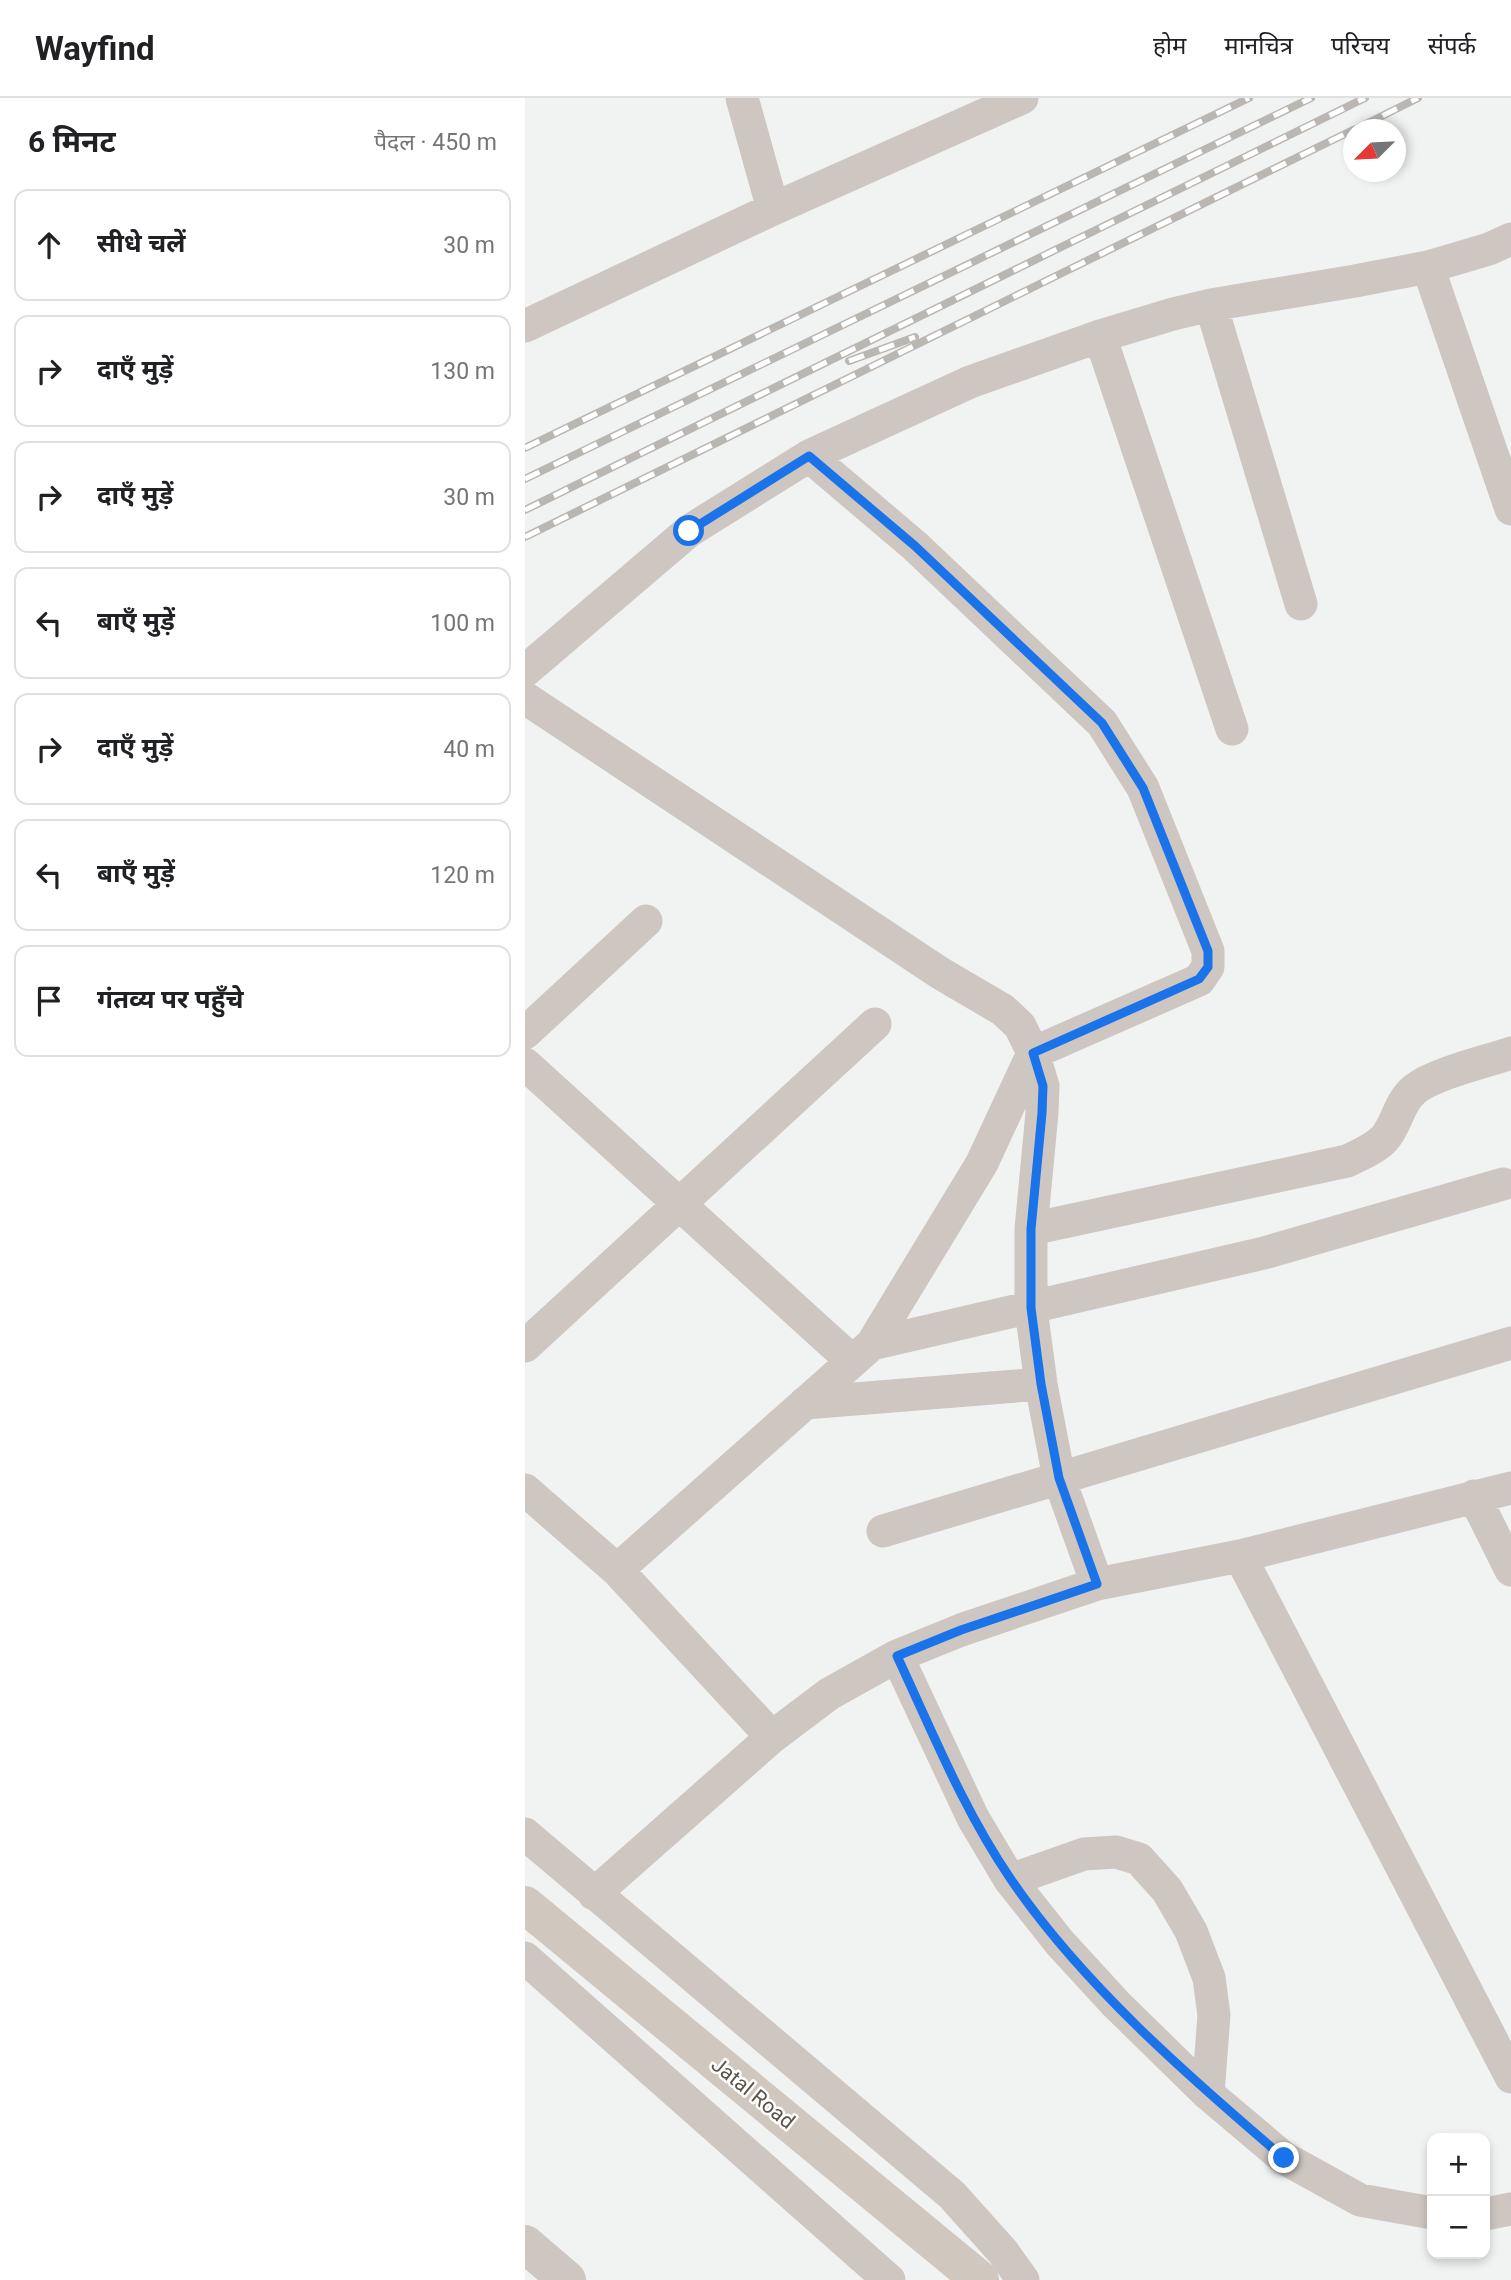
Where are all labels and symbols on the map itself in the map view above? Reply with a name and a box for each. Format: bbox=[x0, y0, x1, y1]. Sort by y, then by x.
north arrow bbox=[1343, 119, 1406, 182]
route start bbox=[673, 515, 704, 546]
street label: Jatal Road bbox=[707, 2052, 799, 2134]
route end bbox=[1268, 2142, 1299, 2173]

